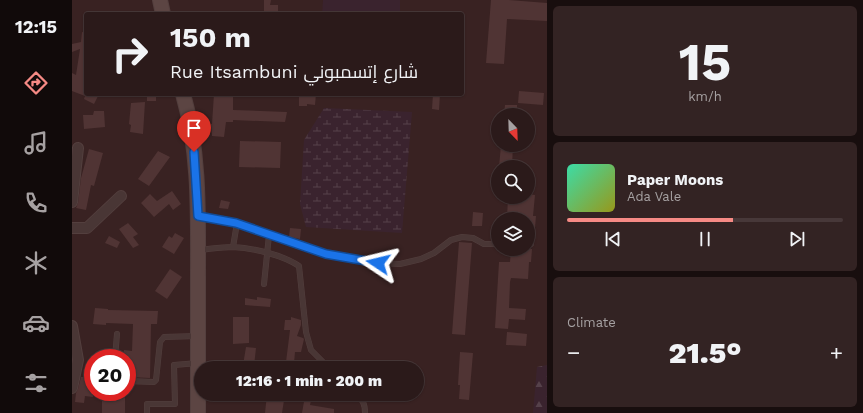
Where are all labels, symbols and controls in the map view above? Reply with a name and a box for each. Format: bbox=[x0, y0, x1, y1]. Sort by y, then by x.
text: 12:15 bbox=[15, 16, 57, 37]
text: 150 m bbox=[170, 21, 251, 54]
icon: right bbox=[104, 28, 156, 80]
text: 15 bbox=[679, 32, 731, 93]
text: Rue Itsambuni شارع إتسمبوني bbox=[170, 61, 418, 82]
icon: directions bbox=[22, 69, 50, 97]
text: km/h bbox=[688, 89, 722, 104]
north arrow bbox=[491, 108, 535, 152]
map controls bbox=[491, 108, 535, 256]
pin bbox=[177, 111, 211, 152]
icon: arrive bbox=[183, 117, 205, 139]
icon: music bbox=[22, 129, 50, 157]
button: search bbox=[491, 160, 535, 204]
text: Paper Moons bbox=[627, 171, 723, 189]
icon: phone bbox=[22, 189, 50, 217]
text: Ada Vale bbox=[627, 189, 681, 204]
button: layers bbox=[491, 212, 535, 256]
icon: previous bbox=[602, 228, 624, 250]
icon: pause bbox=[694, 228, 716, 250]
icon: next bbox=[786, 228, 808, 250]
position arrow bbox=[357, 242, 399, 284]
icon: climate bbox=[22, 249, 50, 277]
icon: car bbox=[22, 309, 50, 337]
text: Climate bbox=[567, 315, 616, 330]
text: 21.5° bbox=[668, 335, 742, 370]
text: − bbox=[567, 340, 580, 365]
text: + bbox=[830, 340, 843, 365]
speed limit sign: 20 bbox=[84, 349, 136, 401]
icon: filters bbox=[22, 369, 50, 397]
text: 12:16 · 1 min · 200 m bbox=[236, 372, 382, 390]

